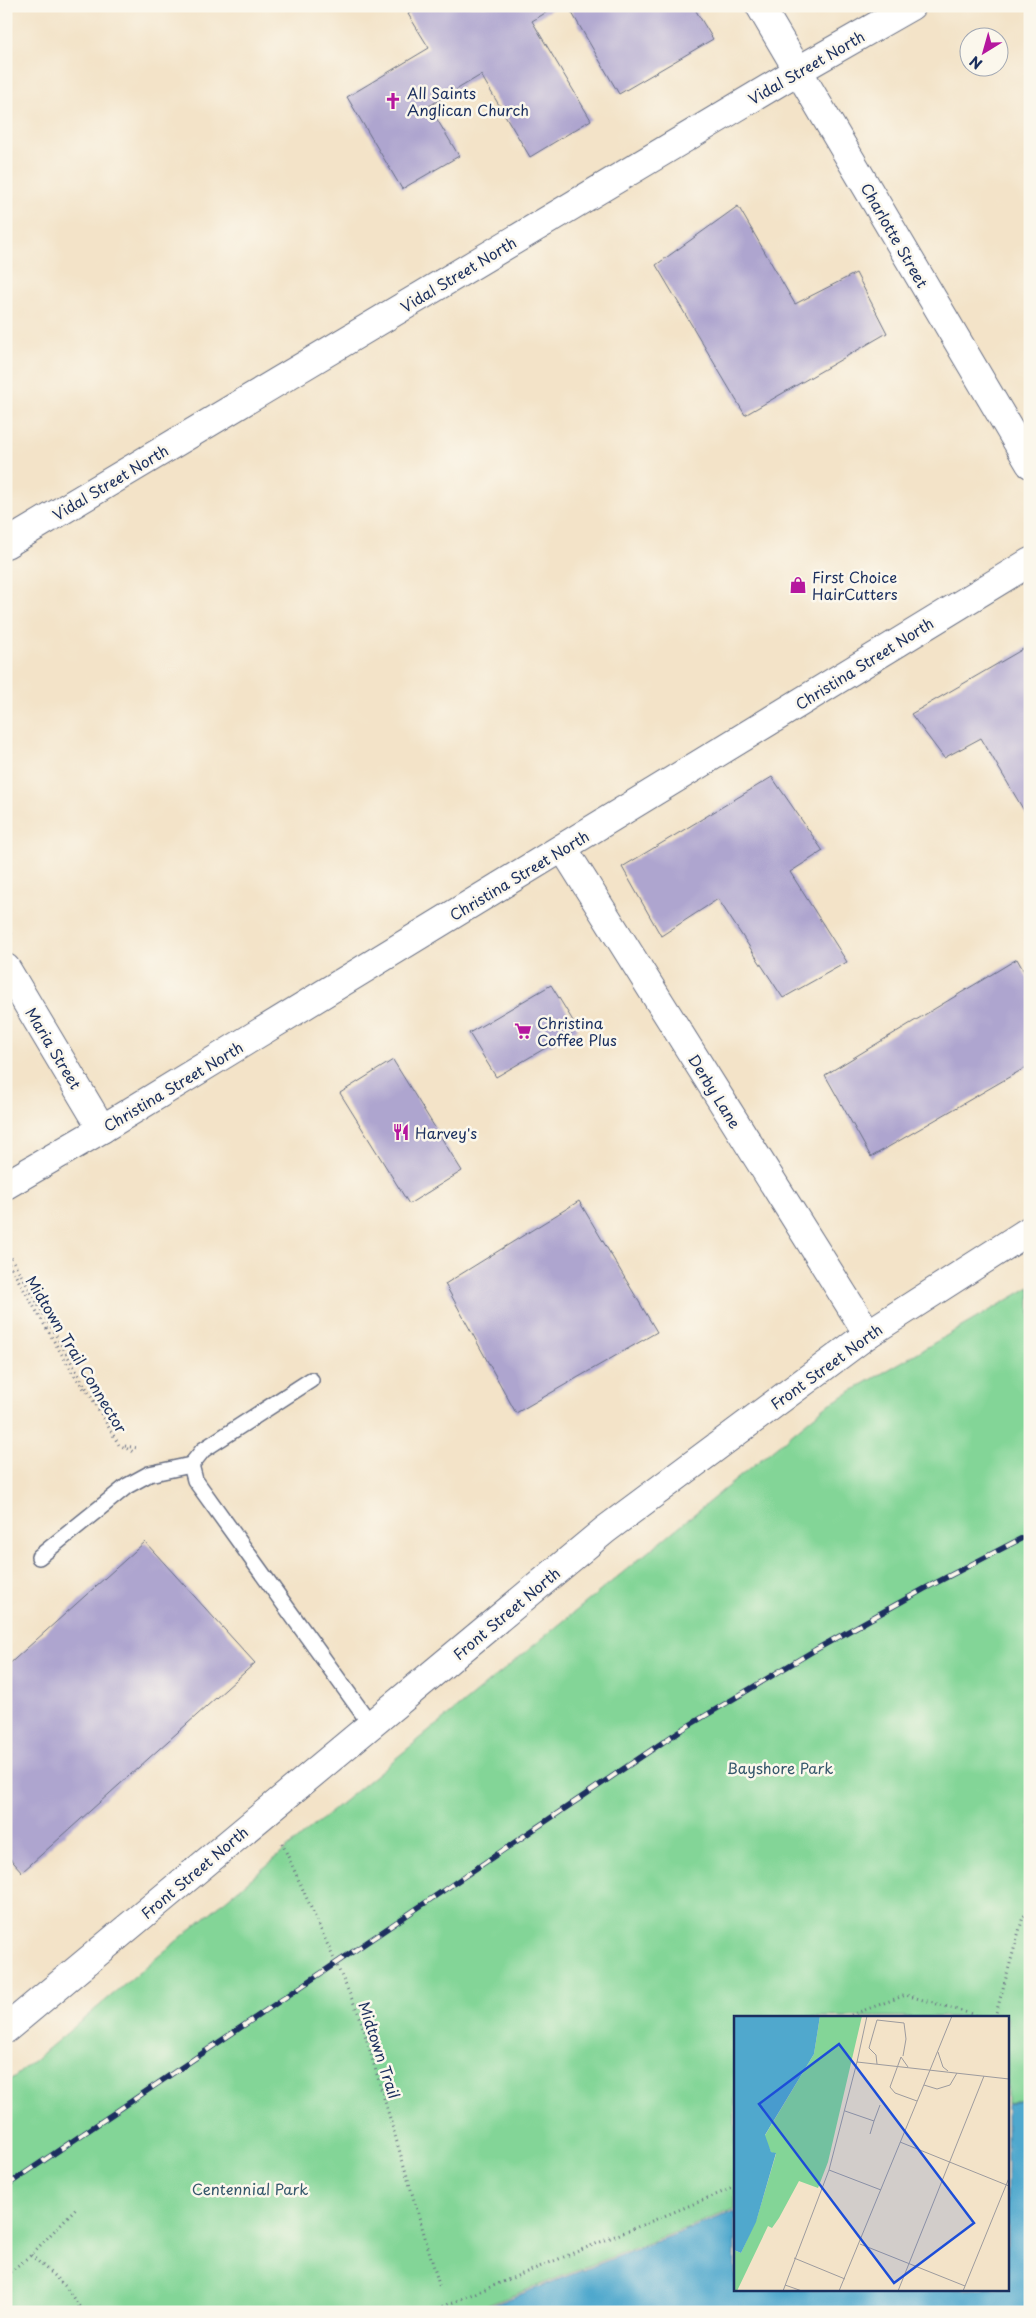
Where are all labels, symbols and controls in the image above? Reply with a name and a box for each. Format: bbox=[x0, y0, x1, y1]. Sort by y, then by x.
street label: Vidal Street North bbox=[743, 24, 869, 110]
north arrow bbox=[958, 28, 1008, 78]
text: N bbox=[965, 51, 987, 75]
place label: All Saints Anglican Church bbox=[407, 81, 529, 121]
church icon: All Saints Anglican Church bbox=[383, 91, 403, 111]
street label: Charlotte Street bbox=[856, 178, 934, 292]
street label: Vidal Street North bbox=[396, 230, 520, 318]
street label: Vidal Street North bbox=[48, 438, 172, 526]
place label: First Choice HairCutters bbox=[812, 565, 898, 605]
shop icon: First Choice HairCutters bbox=[788, 575, 808, 595]
street label: Christina Street North bbox=[790, 611, 938, 715]
street label: Christina Street North bbox=[445, 824, 593, 926]
street label: Maria Street bbox=[20, 1003, 88, 1093]
place label: Christina Coffee Plus bbox=[537, 1011, 617, 1051]
supermarket icon: Christina Coffee Plus bbox=[513, 1021, 533, 1041]
street label: Christina Street North bbox=[99, 1035, 247, 1137]
street label: Derby Lane bbox=[683, 1049, 747, 1133]
place label: Harvey's bbox=[415, 1121, 477, 1144]
restaurant icon: Harvey's bbox=[391, 1122, 411, 1142]
street label: Midtown Trail Connector bbox=[21, 1271, 133, 1437]
street label: Front Street North bbox=[765, 1317, 887, 1415]
street label: Front Street North bbox=[447, 1561, 565, 1665]
park label: Bayshore Park bbox=[727, 1756, 833, 1779]
street label: Front Street North bbox=[135, 1820, 253, 1924]
street label: Midtown Trail bbox=[353, 1999, 407, 2101]
inset map bbox=[734, 2016, 1008, 2290]
park label: Centennial Park bbox=[192, 2177, 308, 2200]

